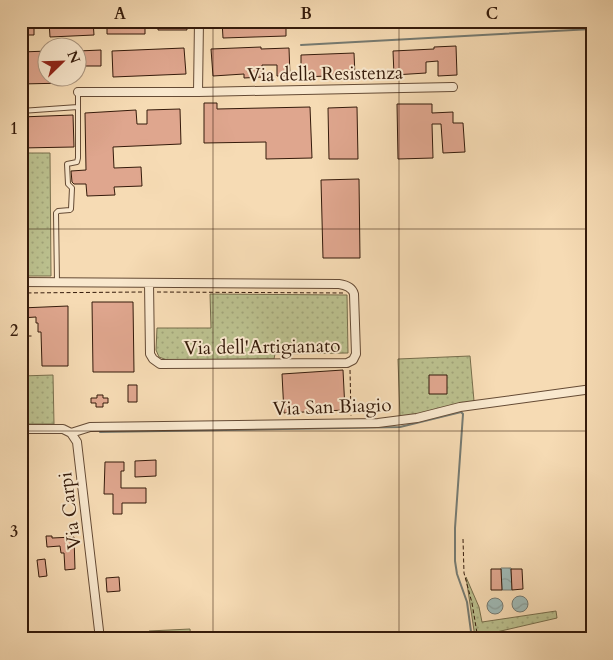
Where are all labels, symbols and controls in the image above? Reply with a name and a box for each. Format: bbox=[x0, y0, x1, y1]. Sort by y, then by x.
text: A bbox=[114, 3, 126, 25]
text: B bbox=[300, 3, 312, 25]
text: C bbox=[486, 3, 498, 25]
north arrow bbox=[38, 38, 88, 88]
text: N bbox=[62, 48, 85, 66]
street label: Via della Resistenza bbox=[247, 60, 403, 88]
text: 1 bbox=[10, 118, 18, 140]
text: 2 bbox=[10, 320, 18, 342]
street label: Via dell'Artigianato bbox=[183, 333, 341, 361]
street label: Via San Biagio bbox=[272, 392, 392, 422]
street label: Via Carpi bbox=[52, 471, 88, 551]
text: 3 bbox=[10, 521, 18, 543]

